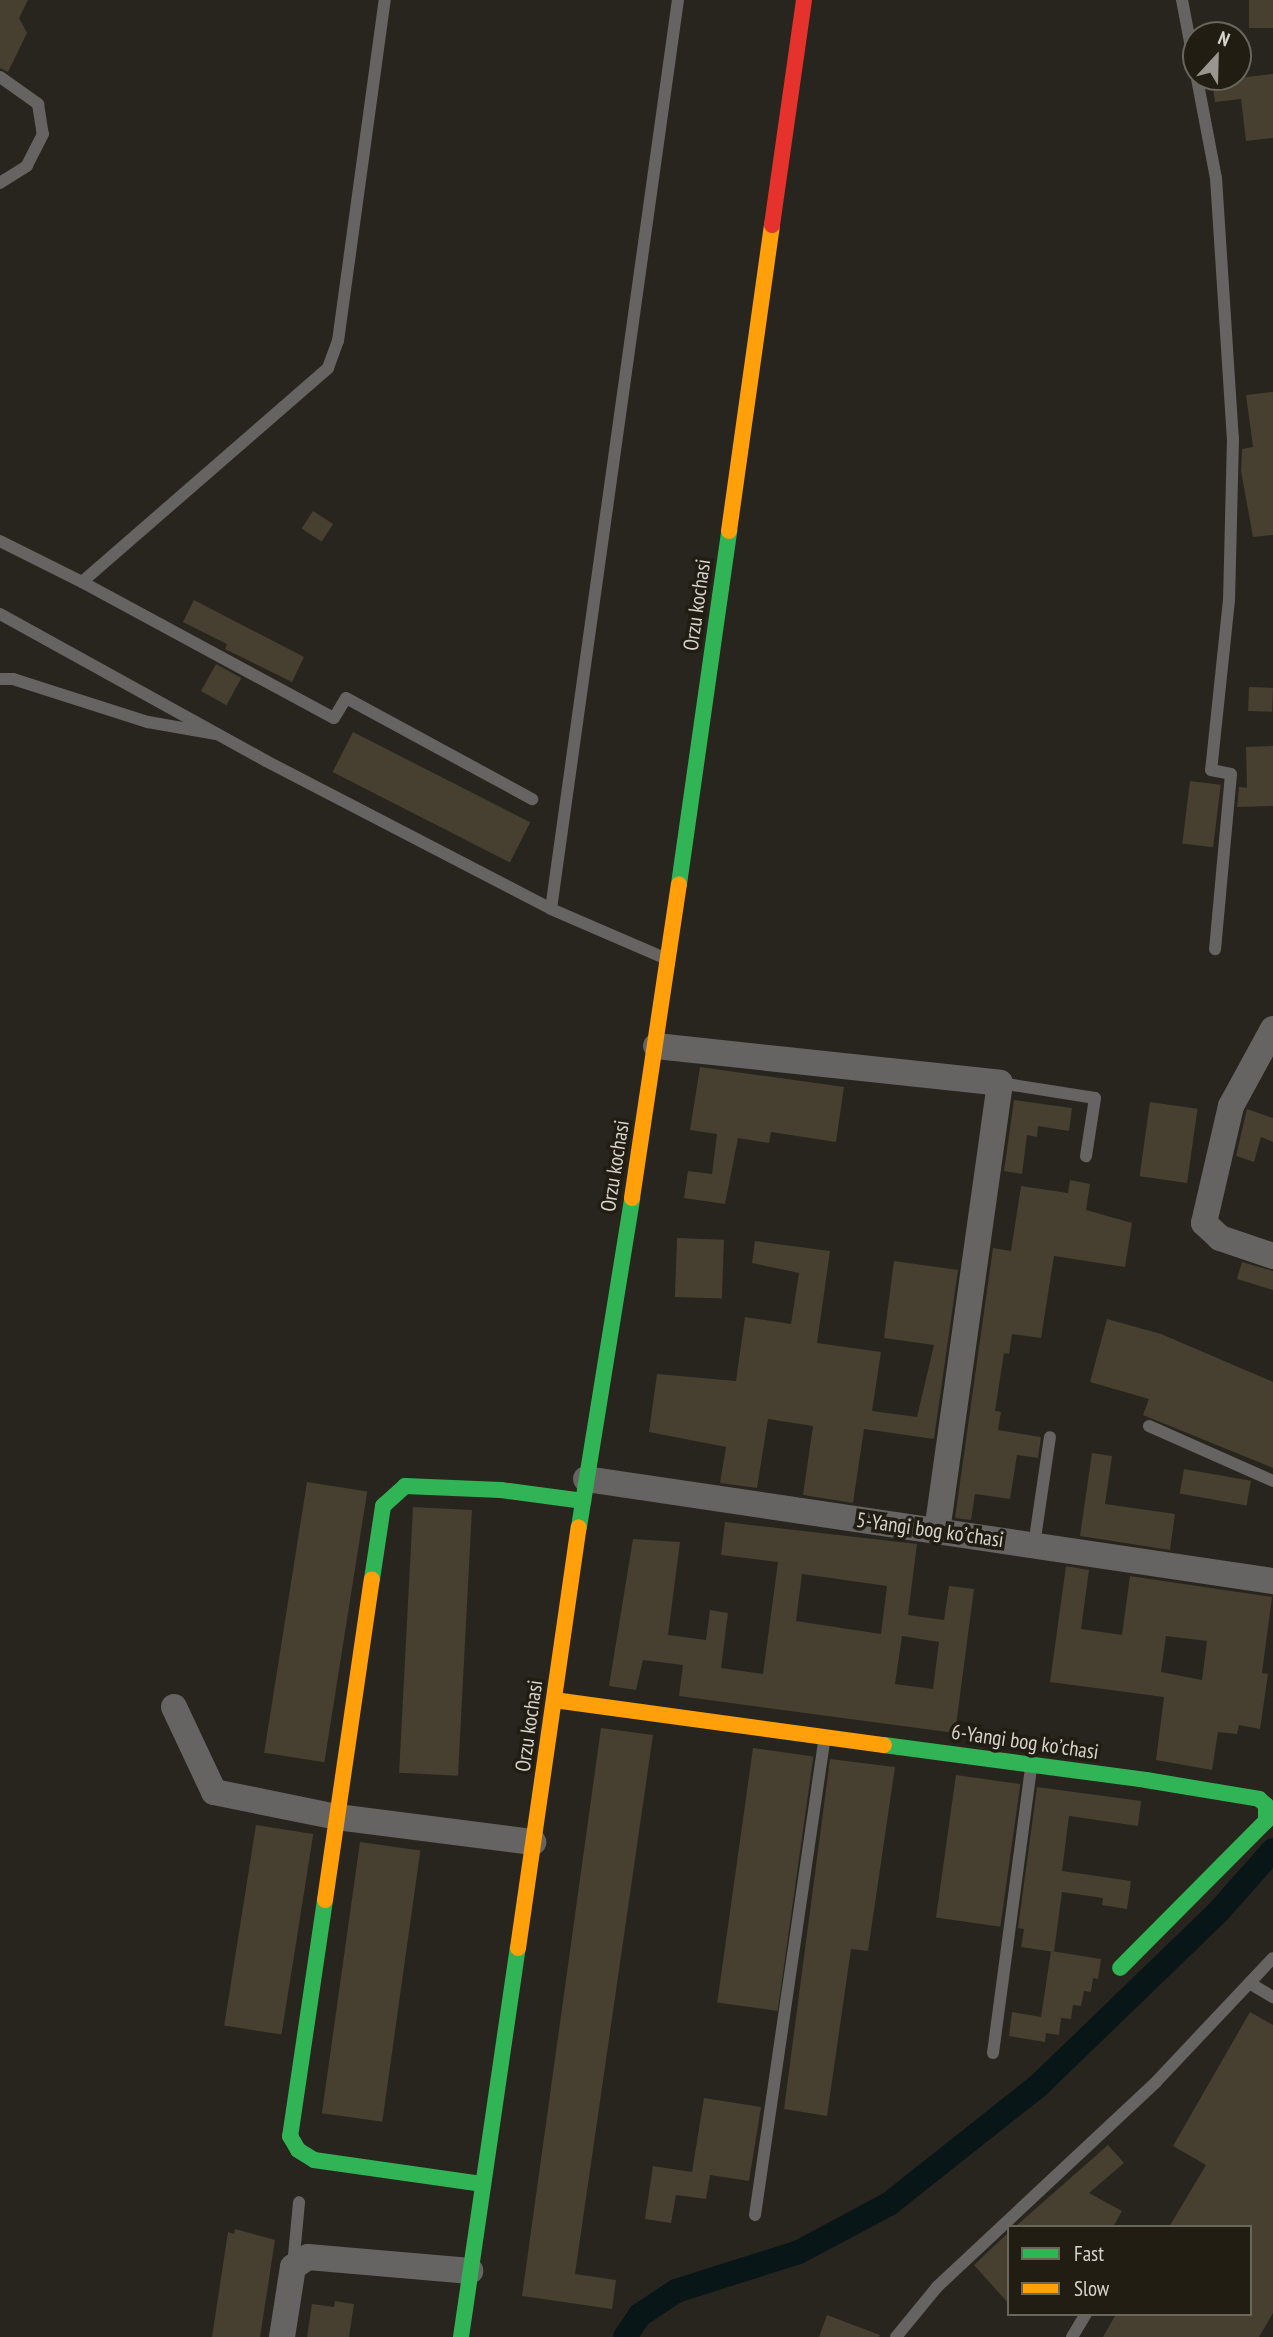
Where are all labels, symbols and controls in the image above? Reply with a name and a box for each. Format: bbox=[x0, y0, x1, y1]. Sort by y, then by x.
north arrow bbox=[1182, 21, 1252, 91]
text: N bbox=[1215, 25, 1233, 51]
street label: Orzu kochasi bbox=[678, 558, 716, 652]
street label: Orzu kochasi bbox=[595, 1119, 635, 1213]
street label: 5-Yangi bog koʼchasi bbox=[855, 1507, 1005, 1553]
street label: Orzu kochasi bbox=[510, 1679, 548, 1773]
street label: 6-Yangi bog koʼchasi bbox=[950, 1719, 1100, 1765]
legend bbox=[1007, 2225, 1252, 2316]
text: Fast bbox=[1074, 2240, 1104, 2267]
text: Slow bbox=[1074, 2275, 1109, 2302]

